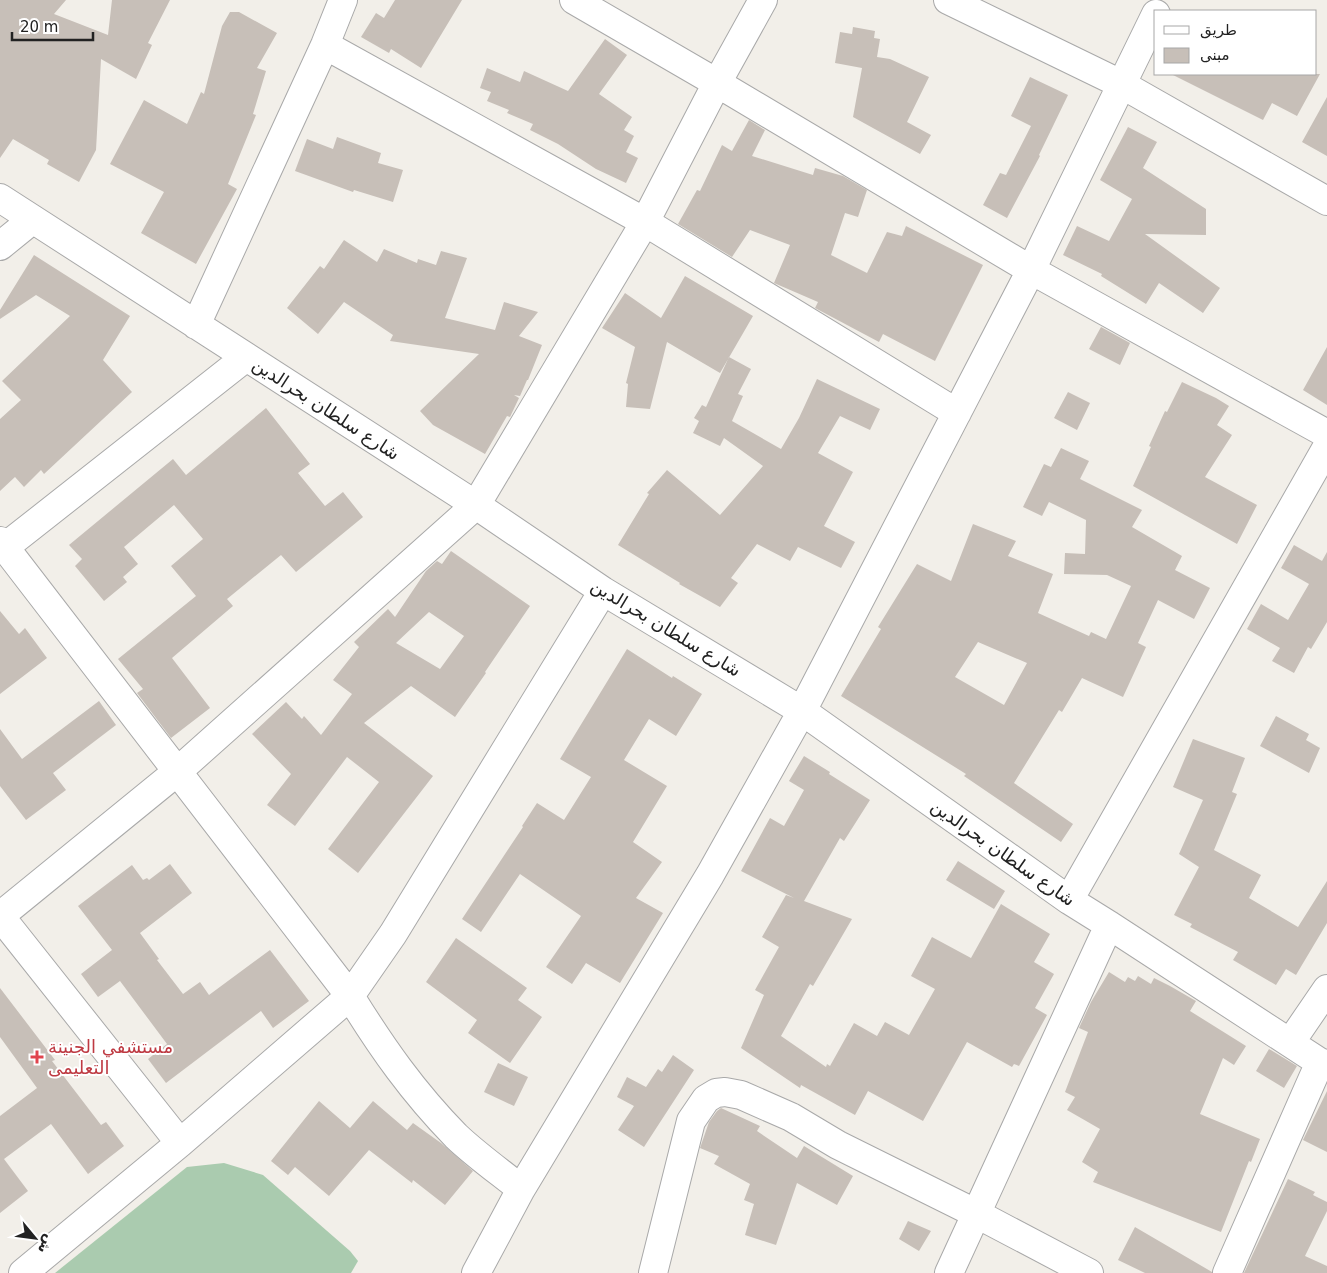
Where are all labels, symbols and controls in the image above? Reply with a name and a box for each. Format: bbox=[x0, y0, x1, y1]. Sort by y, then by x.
scale bar bbox=[12, 10, 94, 42]
legend bbox=[1154, 10, 1317, 75]
text: 20 m bbox=[20, 18, 58, 36]
text: طريق bbox=[1200, 21, 1237, 39]
text: مبنى bbox=[1200, 46, 1230, 64]
street label: شارع سلطان بحرالدين bbox=[248, 353, 404, 465]
street label: شارع سلطان بحرالدين bbox=[587, 574, 745, 682]
street label: شارع سلطان بحرالدين bbox=[927, 795, 1079, 911]
place label: مستشفي الجنينة التعليمى bbox=[48, 1036, 173, 1078]
marker: مستشفي الجنينة التعليمى bbox=[30, 1050, 44, 1064]
north arrow bbox=[10, 1213, 60, 1263]
text: ش bbox=[35, 1232, 58, 1257]

